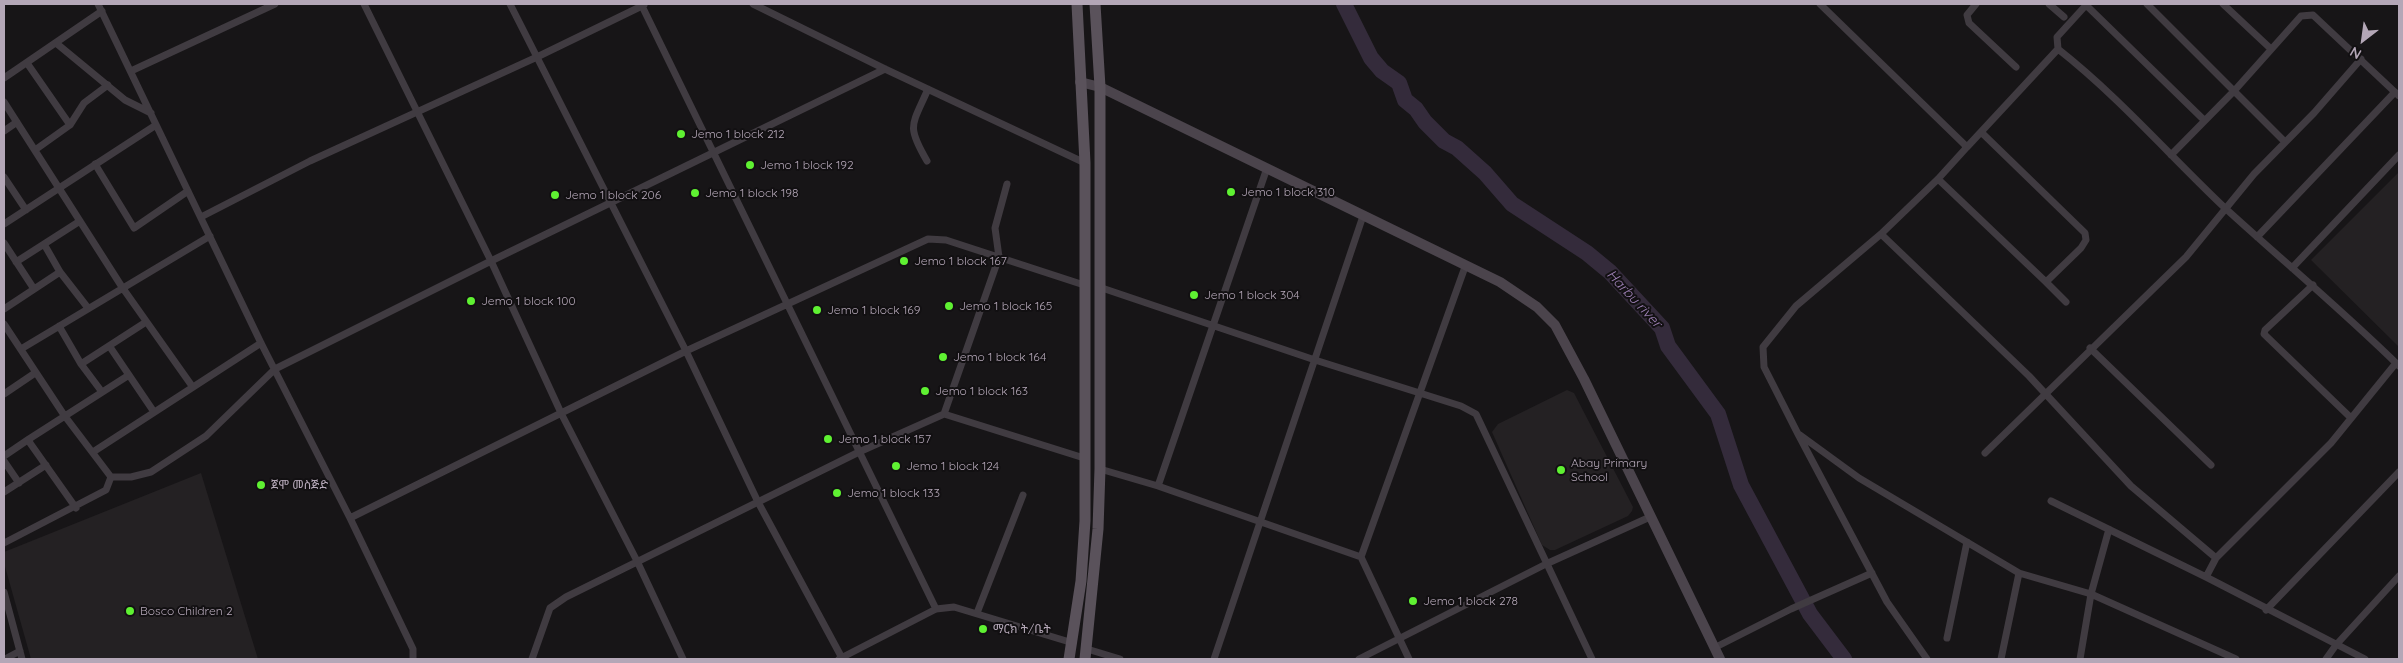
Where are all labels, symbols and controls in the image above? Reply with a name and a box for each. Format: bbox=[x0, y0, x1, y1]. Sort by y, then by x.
north arrow bbox=[2338, 15, 2388, 65]
text: N bbox=[2347, 43, 2364, 63]
place label: Jemo 1 block 212 bbox=[691, 127, 785, 141]
marker: Jemo 1 block 212 bbox=[675, 128, 687, 140]
place label: Jemo 1 block 192 bbox=[760, 158, 854, 172]
marker: Jemo 1 block 192 bbox=[744, 159, 756, 171]
place label: Jemo 1 block 310 bbox=[1241, 185, 1335, 199]
place label: Jemo 1 block 198 bbox=[705, 186, 799, 200]
marker: Jemo 1 block 310 bbox=[1225, 186, 1237, 198]
marker: Jemo 1 block 198 bbox=[689, 187, 701, 199]
place label: Jemo 1 block 206 bbox=[565, 188, 661, 202]
marker: Jemo 1 block 206 bbox=[549, 189, 561, 201]
place label: Jemo 1 block 167 bbox=[914, 254, 1007, 268]
marker: Jemo 1 block 167 bbox=[898, 255, 910, 267]
water label: Harbu river bbox=[1603, 266, 1665, 332]
place label: Jemo 1 block 304 bbox=[1204, 288, 1300, 302]
marker: Jemo 1 block 304 bbox=[1188, 289, 1200, 301]
place label: Jemo 1 block 100 bbox=[481, 294, 576, 308]
marker: Jemo 1 block 100 bbox=[465, 295, 477, 307]
place label: Jemo 1 block 165 bbox=[959, 299, 1052, 313]
marker: Jemo 1 block 165 bbox=[943, 300, 955, 312]
place label: Jemo 1 block 169 bbox=[827, 303, 920, 317]
marker: Jemo 1 block 169 bbox=[811, 304, 823, 316]
place label: Jemo 1 block 164 bbox=[953, 350, 1046, 364]
marker: Jemo 1 block 164 bbox=[937, 351, 949, 363]
place label: Jemo 1 block 163 bbox=[935, 384, 1028, 398]
marker: Jemo 1 block 163 bbox=[919, 385, 931, 397]
place label: Jemo 1 block 157 bbox=[838, 432, 931, 446]
marker: Jemo 1 block 157 bbox=[822, 433, 834, 445]
place label: Abay Primary School bbox=[1571, 456, 1647, 484]
place label: Jemo 1 block 124 bbox=[906, 459, 999, 473]
marker: Jemo 1 block 124 bbox=[890, 460, 902, 472]
marker: Abay Primary School bbox=[1555, 464, 1567, 476]
place label: ጀሞ መስጅድ bbox=[271, 478, 328, 492]
marker: ጀሞ መስጅድ bbox=[255, 479, 267, 491]
place label: Jemo 1 block 133 bbox=[847, 486, 940, 500]
marker: Jemo 1 block 133 bbox=[831, 487, 843, 499]
place label: Jemo 1 block 278 bbox=[1423, 594, 1518, 608]
marker: Jemo 1 block 278 bbox=[1407, 595, 1419, 607]
place label: Bosco Children 2 bbox=[140, 604, 233, 618]
marker: Bosco Children 2 bbox=[124, 605, 136, 617]
place label: ማርክ ት/ቤት bbox=[993, 622, 1051, 636]
marker: ማርክ ት/ቤት bbox=[977, 623, 989, 635]

